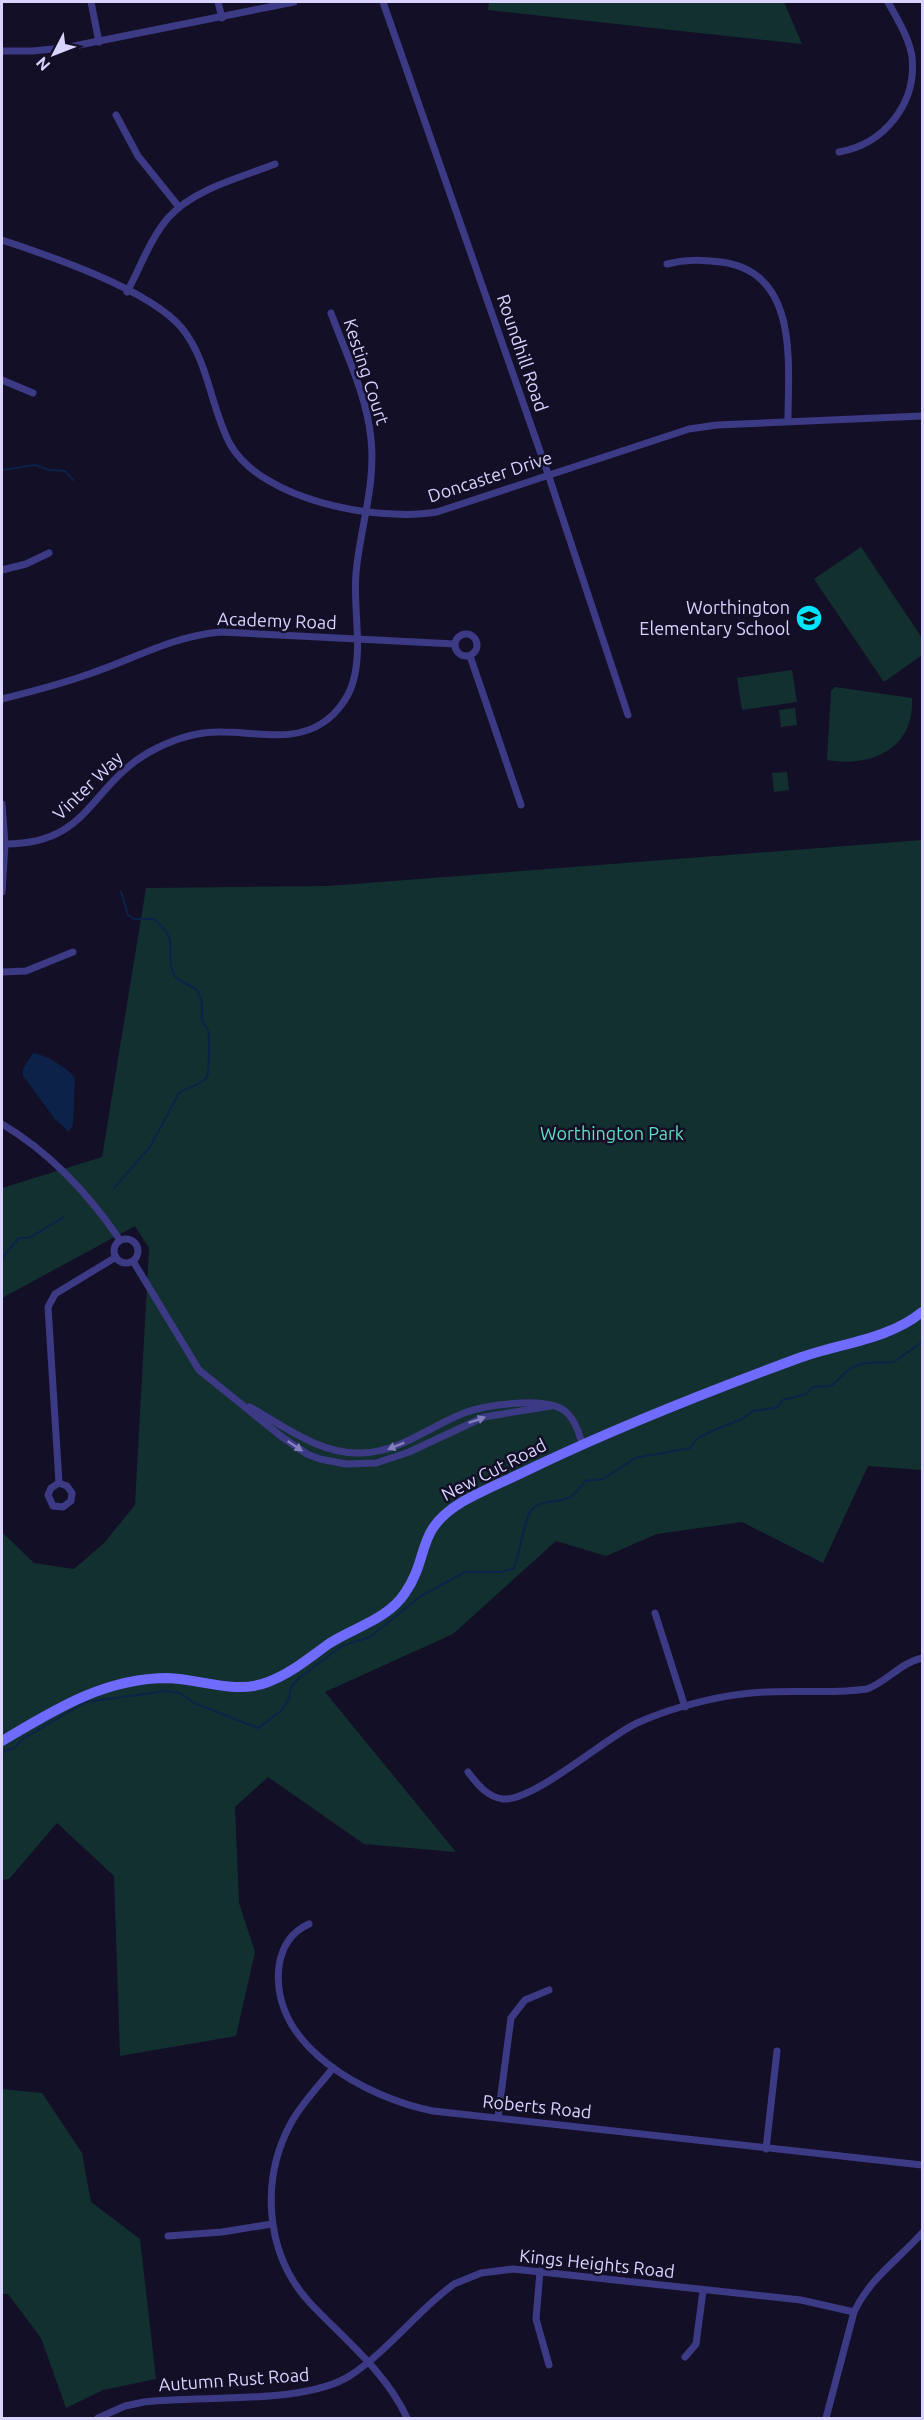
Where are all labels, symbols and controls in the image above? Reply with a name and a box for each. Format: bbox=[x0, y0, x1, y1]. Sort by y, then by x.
north arrow bbox=[24, 24, 84, 84]
text: N bbox=[32, 54, 54, 74]
street label: Roundhill Road bbox=[494, 292, 552, 414]
street label: Kesting Court bbox=[340, 316, 394, 427]
street label: Doncaster Drive bbox=[425, 447, 554, 506]
place label: Worthington Elementary School bbox=[639, 597, 790, 638]
school or university icon: Worthington Elementary School bbox=[794, 603, 824, 633]
street label: Academy Road bbox=[217, 608, 337, 632]
street label: Vinter Way bbox=[48, 747, 126, 823]
park label: Worthington Park bbox=[540, 1123, 684, 1143]
one-way arrow bbox=[468, 1414, 486, 1424]
street label: New Cut Road bbox=[438, 1434, 549, 1504]
one-way arrow bbox=[286, 1440, 302, 1452]
one-way arrow bbox=[387, 1442, 405, 1451]
street label: Roberts Road bbox=[482, 2090, 593, 2122]
street label: Kings Heights Road bbox=[518, 2245, 676, 2281]
street label: Autumn Rust Road bbox=[158, 2364, 310, 2394]

